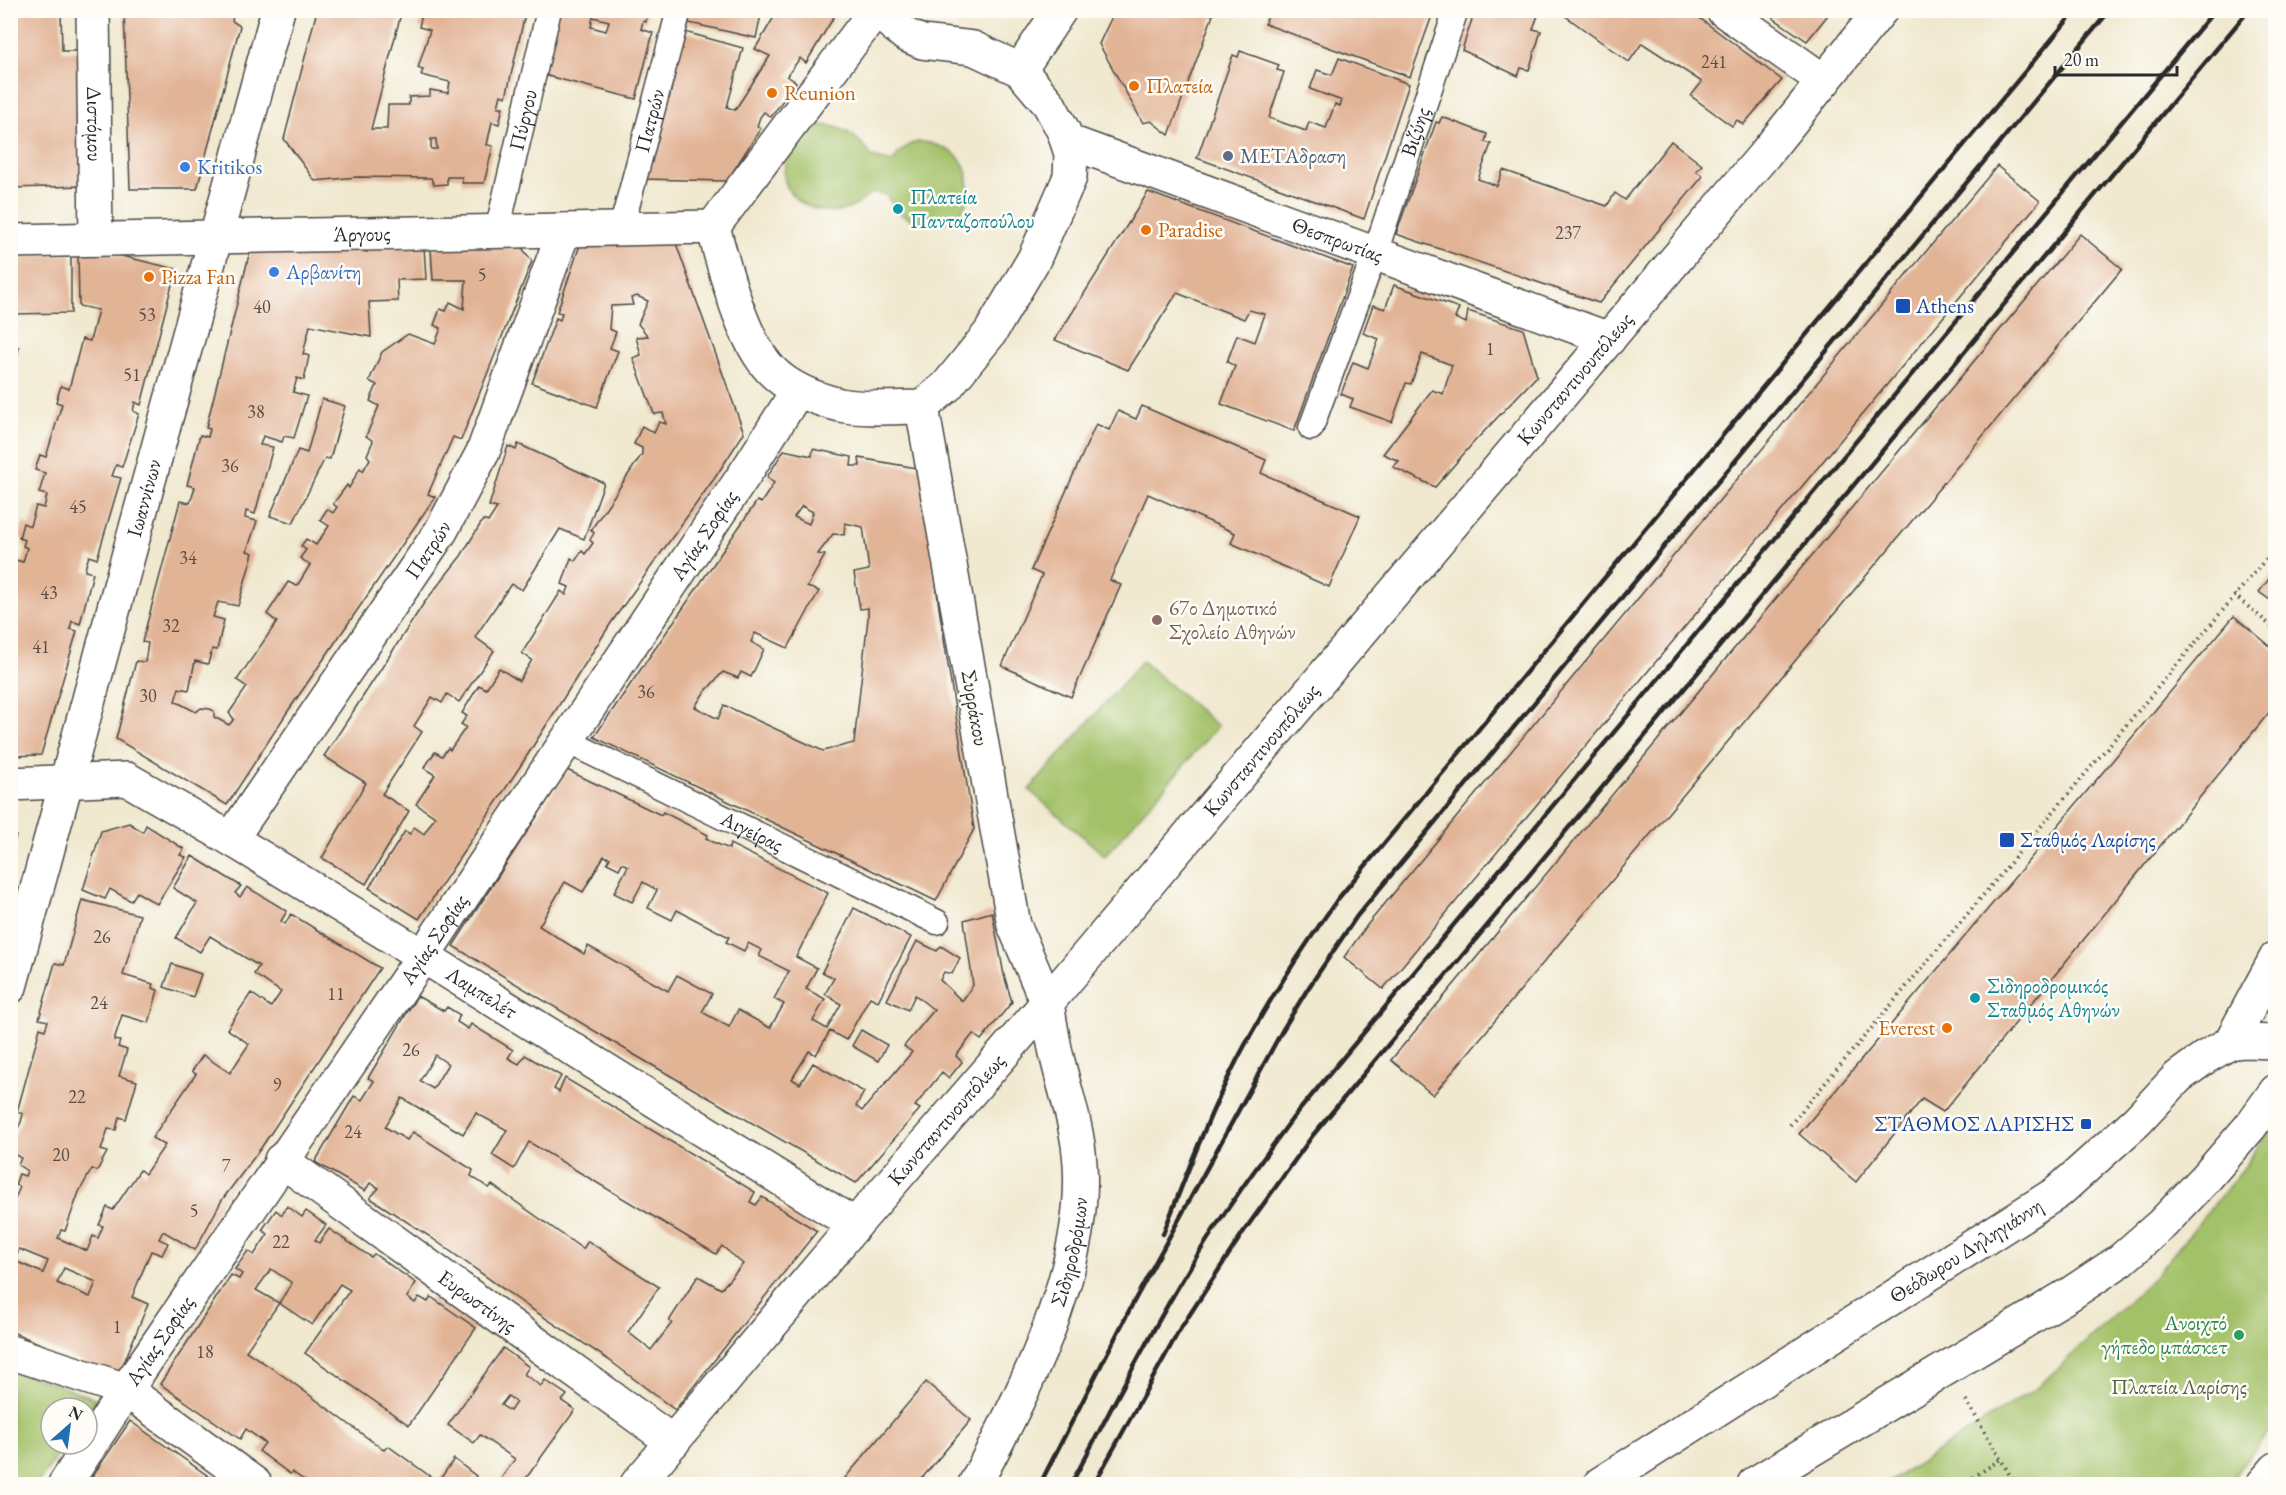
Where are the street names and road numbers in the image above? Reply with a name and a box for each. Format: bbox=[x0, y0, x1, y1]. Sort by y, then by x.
street label: Διστόμου bbox=[81, 86, 109, 162]
street label: Πατρών bbox=[628, 86, 671, 155]
street label: Πύργου bbox=[502, 87, 543, 153]
street label: Βιζύης bbox=[1394, 104, 1436, 160]
street label: Θεσπρωτίας bbox=[1288, 210, 1387, 268]
street label: Άργους bbox=[332, 219, 391, 248]
street label: Κωνσταντινουπόλεως bbox=[1511, 306, 1639, 451]
street label: Ιωαννίνων bbox=[120, 456, 167, 540]
street label: Αγίας Σοφίας bbox=[663, 484, 743, 586]
street label: Πατρών bbox=[398, 516, 457, 584]
street label: Συρράκου bbox=[956, 668, 995, 748]
street label: Κωνσταντινουπόλεως bbox=[1197, 677, 1325, 822]
street label: Αιγείρας bbox=[716, 804, 788, 858]
street label: Αγίας Σοφίας bbox=[393, 888, 474, 990]
street label: Λαμπελέτ bbox=[440, 959, 523, 1025]
street label: Κωνσταντινουπόλεως bbox=[881, 1047, 1010, 1191]
street label: Θεόδωρου Δηληγιάννη bbox=[1884, 1191, 2047, 1309]
street label: Σιδηροδρόμων bbox=[1044, 1196, 1093, 1310]
street label: Ευρωστίνης bbox=[433, 1263, 523, 1338]
street label: Αγίας Σοφίας bbox=[118, 1290, 200, 1391]

